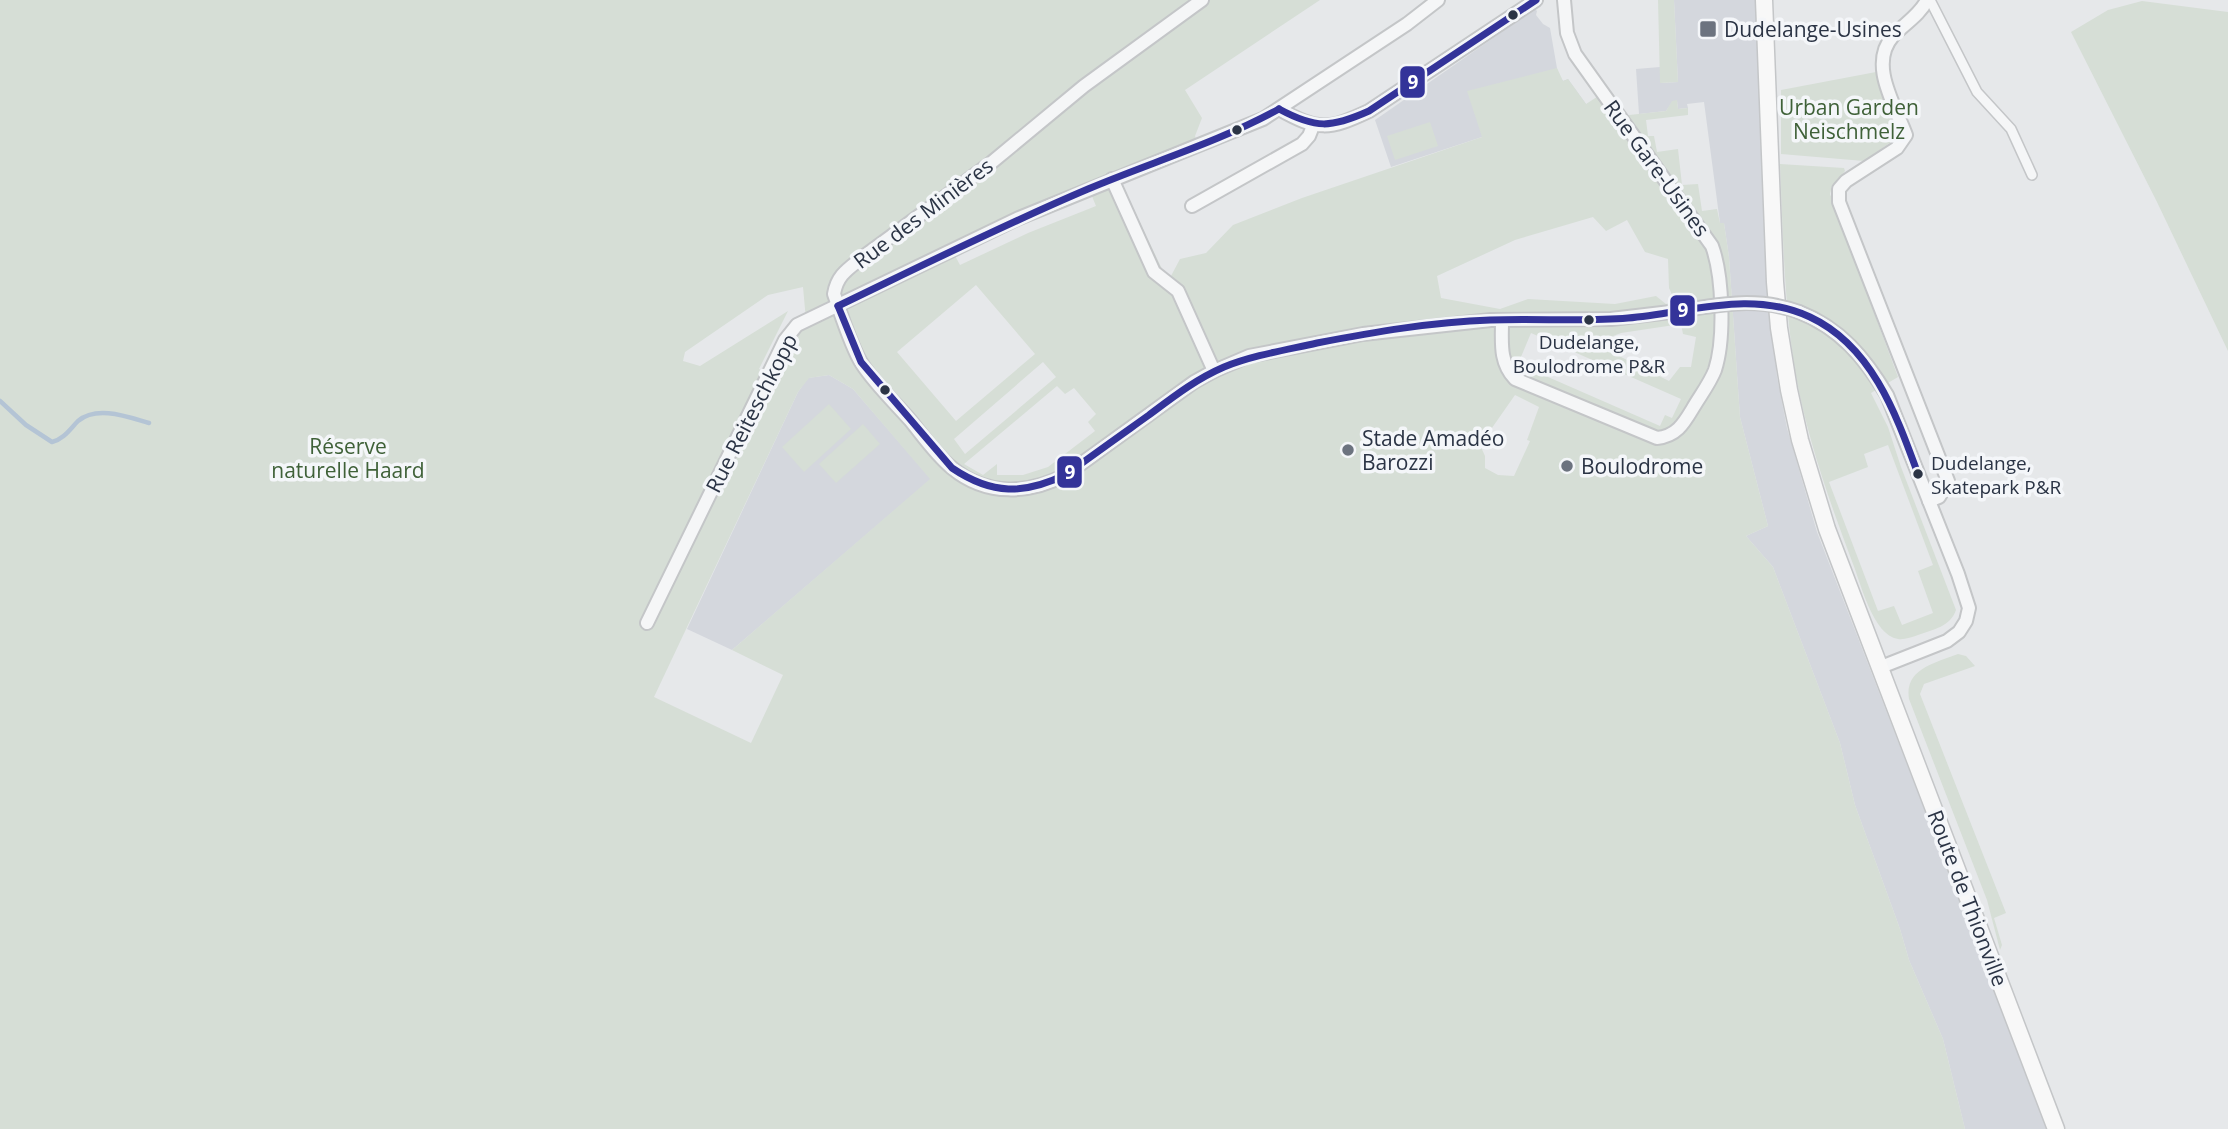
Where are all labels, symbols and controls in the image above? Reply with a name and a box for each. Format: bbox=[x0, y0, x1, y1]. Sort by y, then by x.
unlabelled marker bbox=[1506, 8, 1520, 22]
place label: Dudelange-Usines bbox=[1724, 15, 1902, 43]
marker: Dudelange-Usines bbox=[1698, 19, 1718, 39]
line badge: 9 bbox=[1399, 65, 1426, 99]
text: 9 bbox=[1408, 69, 1419, 95]
park label: Urban Garden Neischmelz bbox=[1779, 93, 1919, 145]
street label: Rue Gare-Usines bbox=[1598, 94, 1716, 242]
unlabelled marker bbox=[1230, 123, 1244, 137]
street label: Rue des Minières bbox=[848, 151, 998, 275]
line badge: 9 bbox=[1669, 294, 1696, 327]
text: 9 bbox=[1678, 297, 1689, 323]
marker: Dudelange, Boulodrome P&R bbox=[1582, 313, 1596, 327]
street label: Rue Reiteschkopp bbox=[699, 329, 803, 497]
place label: Dudelange, Boulodrome P&R bbox=[1513, 329, 1666, 379]
unlabelled marker bbox=[878, 383, 892, 397]
place label: Stade Amadéo Barozzi bbox=[1362, 424, 1504, 476]
park label: Réserve naturelle Haard bbox=[271, 432, 425, 484]
marker: Stade Amadéo Barozzi bbox=[1340, 442, 1356, 458]
place label: Dudelange, Skatepark P&R bbox=[1931, 450, 2062, 500]
place label: Boulodrome bbox=[1581, 452, 1703, 480]
line badge: 9 bbox=[1056, 455, 1083, 489]
marker: Boulodrome bbox=[1559, 458, 1575, 474]
text: 9 bbox=[1065, 459, 1076, 485]
marker: Dudelange, Skatepark P&R bbox=[1911, 467, 1925, 481]
street label: Route de Thionville bbox=[1921, 806, 2015, 990]

